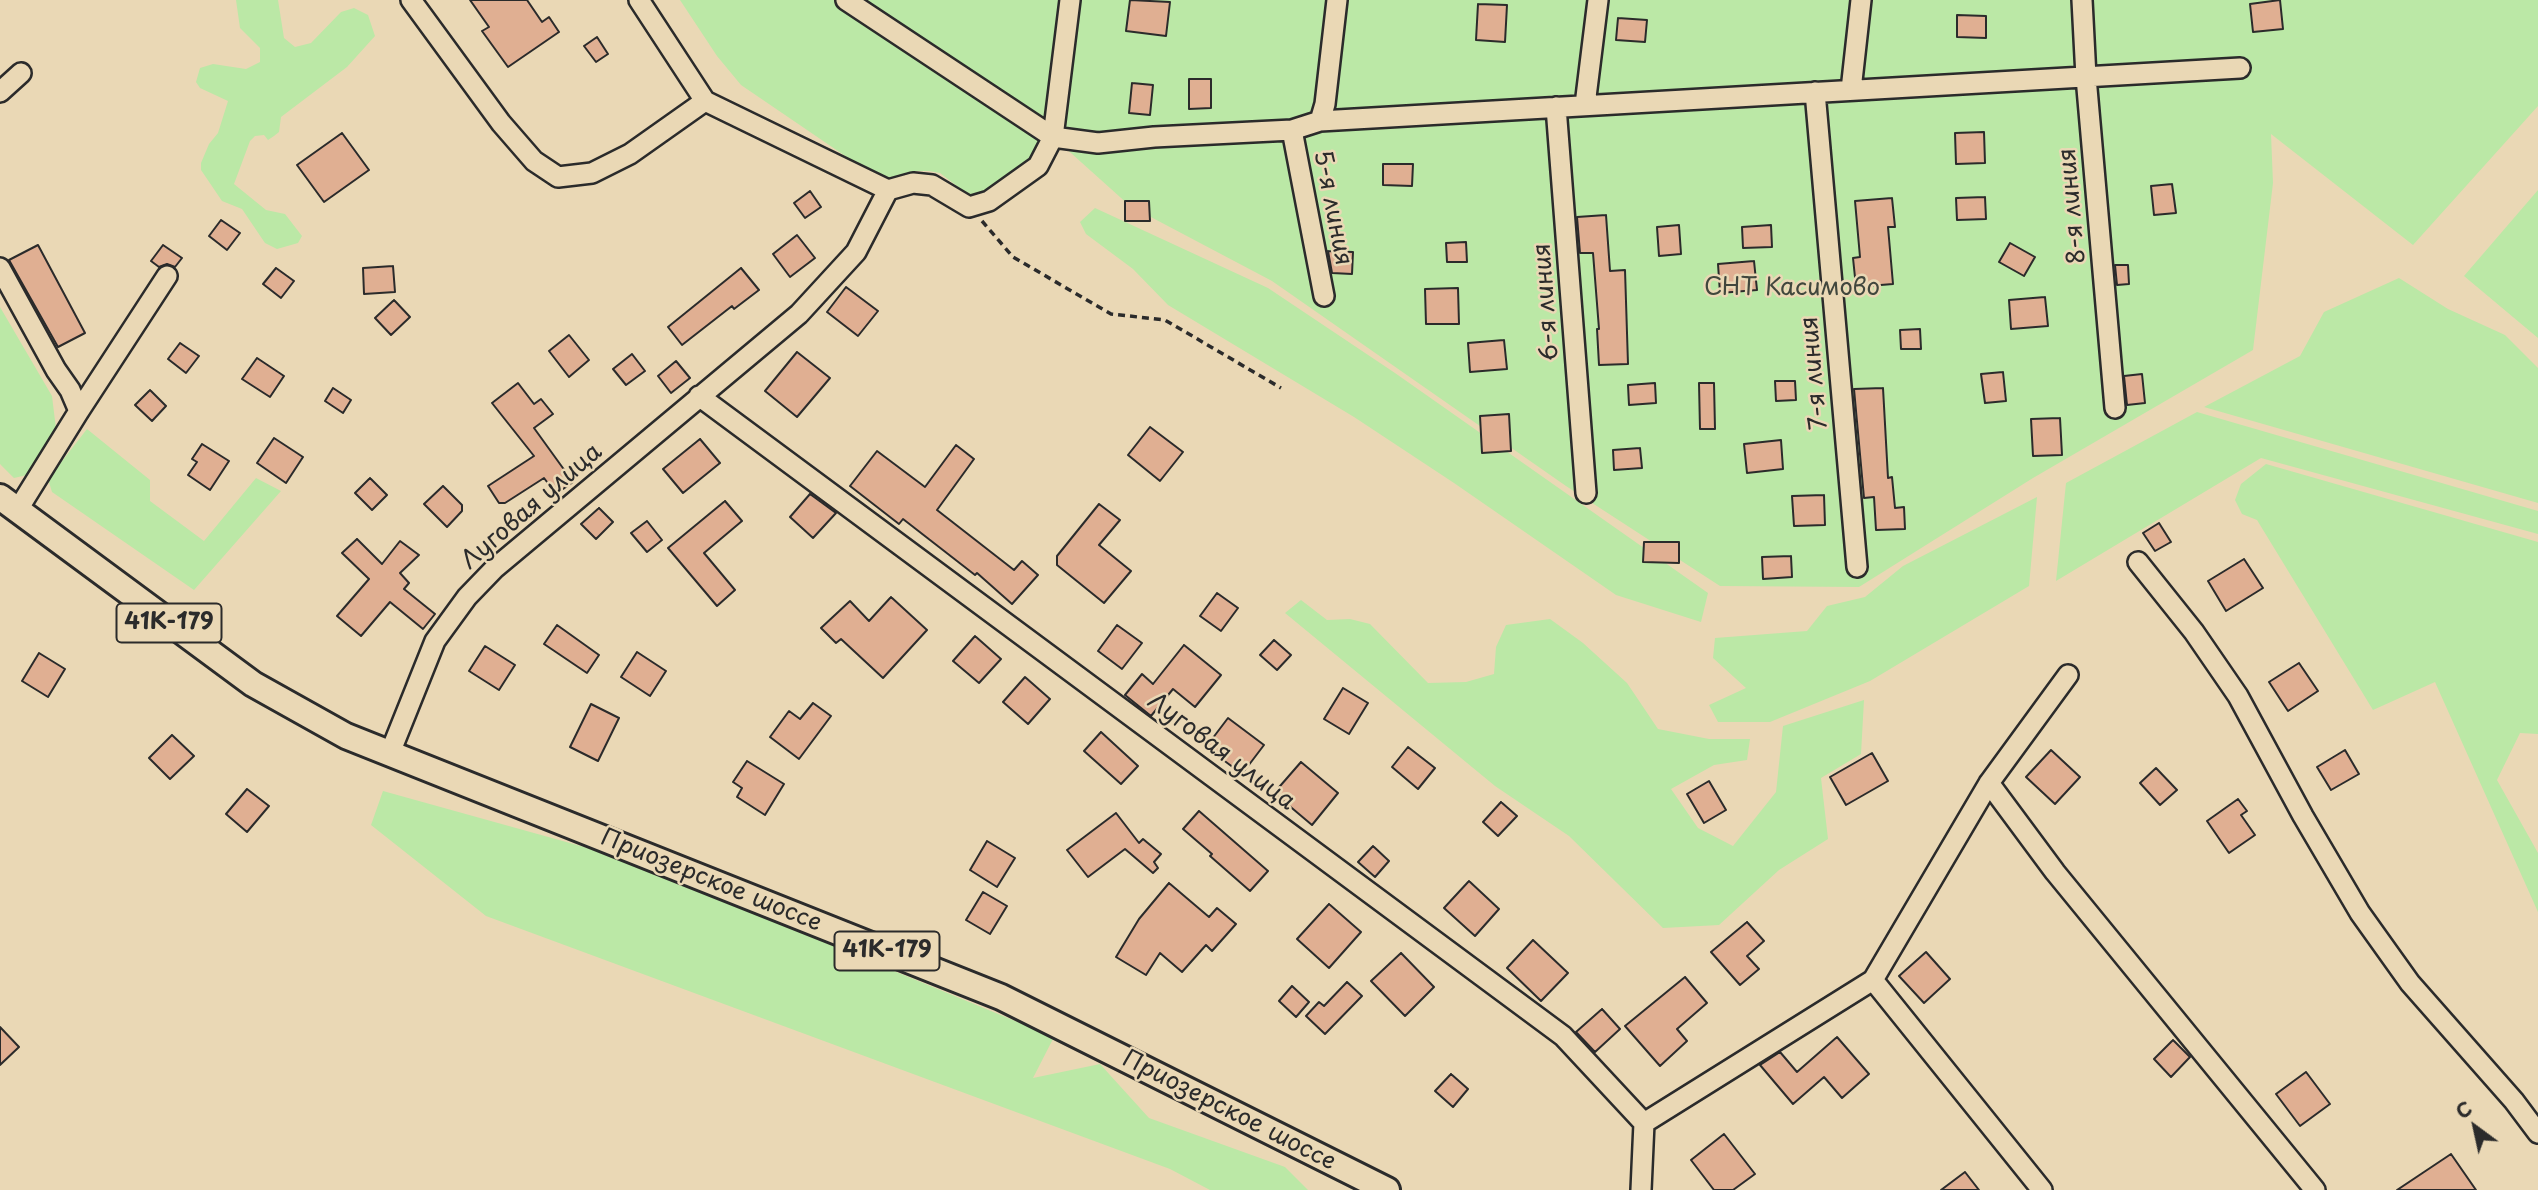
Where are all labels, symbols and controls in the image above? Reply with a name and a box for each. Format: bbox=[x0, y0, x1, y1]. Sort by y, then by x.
street label: 8-я линия bbox=[2054, 147, 2092, 265]
street label: 5-я линия bbox=[1307, 148, 1357, 268]
street label: 6-я линия bbox=[1529, 242, 1565, 362]
park label: СНТ Касимово bbox=[1704, 274, 1880, 302]
street label: 7-я линия bbox=[1796, 315, 1834, 431]
street label: Луговая улица bbox=[456, 438, 608, 576]
road number: 41К-179 bbox=[116, 604, 222, 642]
street label: Луговая улица bbox=[1142, 687, 1300, 817]
street label: Приозерское шоссе bbox=[596, 824, 826, 938]
road number: 41К-179 bbox=[834, 932, 940, 970]
street label: Приозерское шоссе bbox=[1118, 1045, 1340, 1177]
north arrow bbox=[2440, 1092, 2510, 1162]
text: С bbox=[2450, 1094, 2477, 1125]

